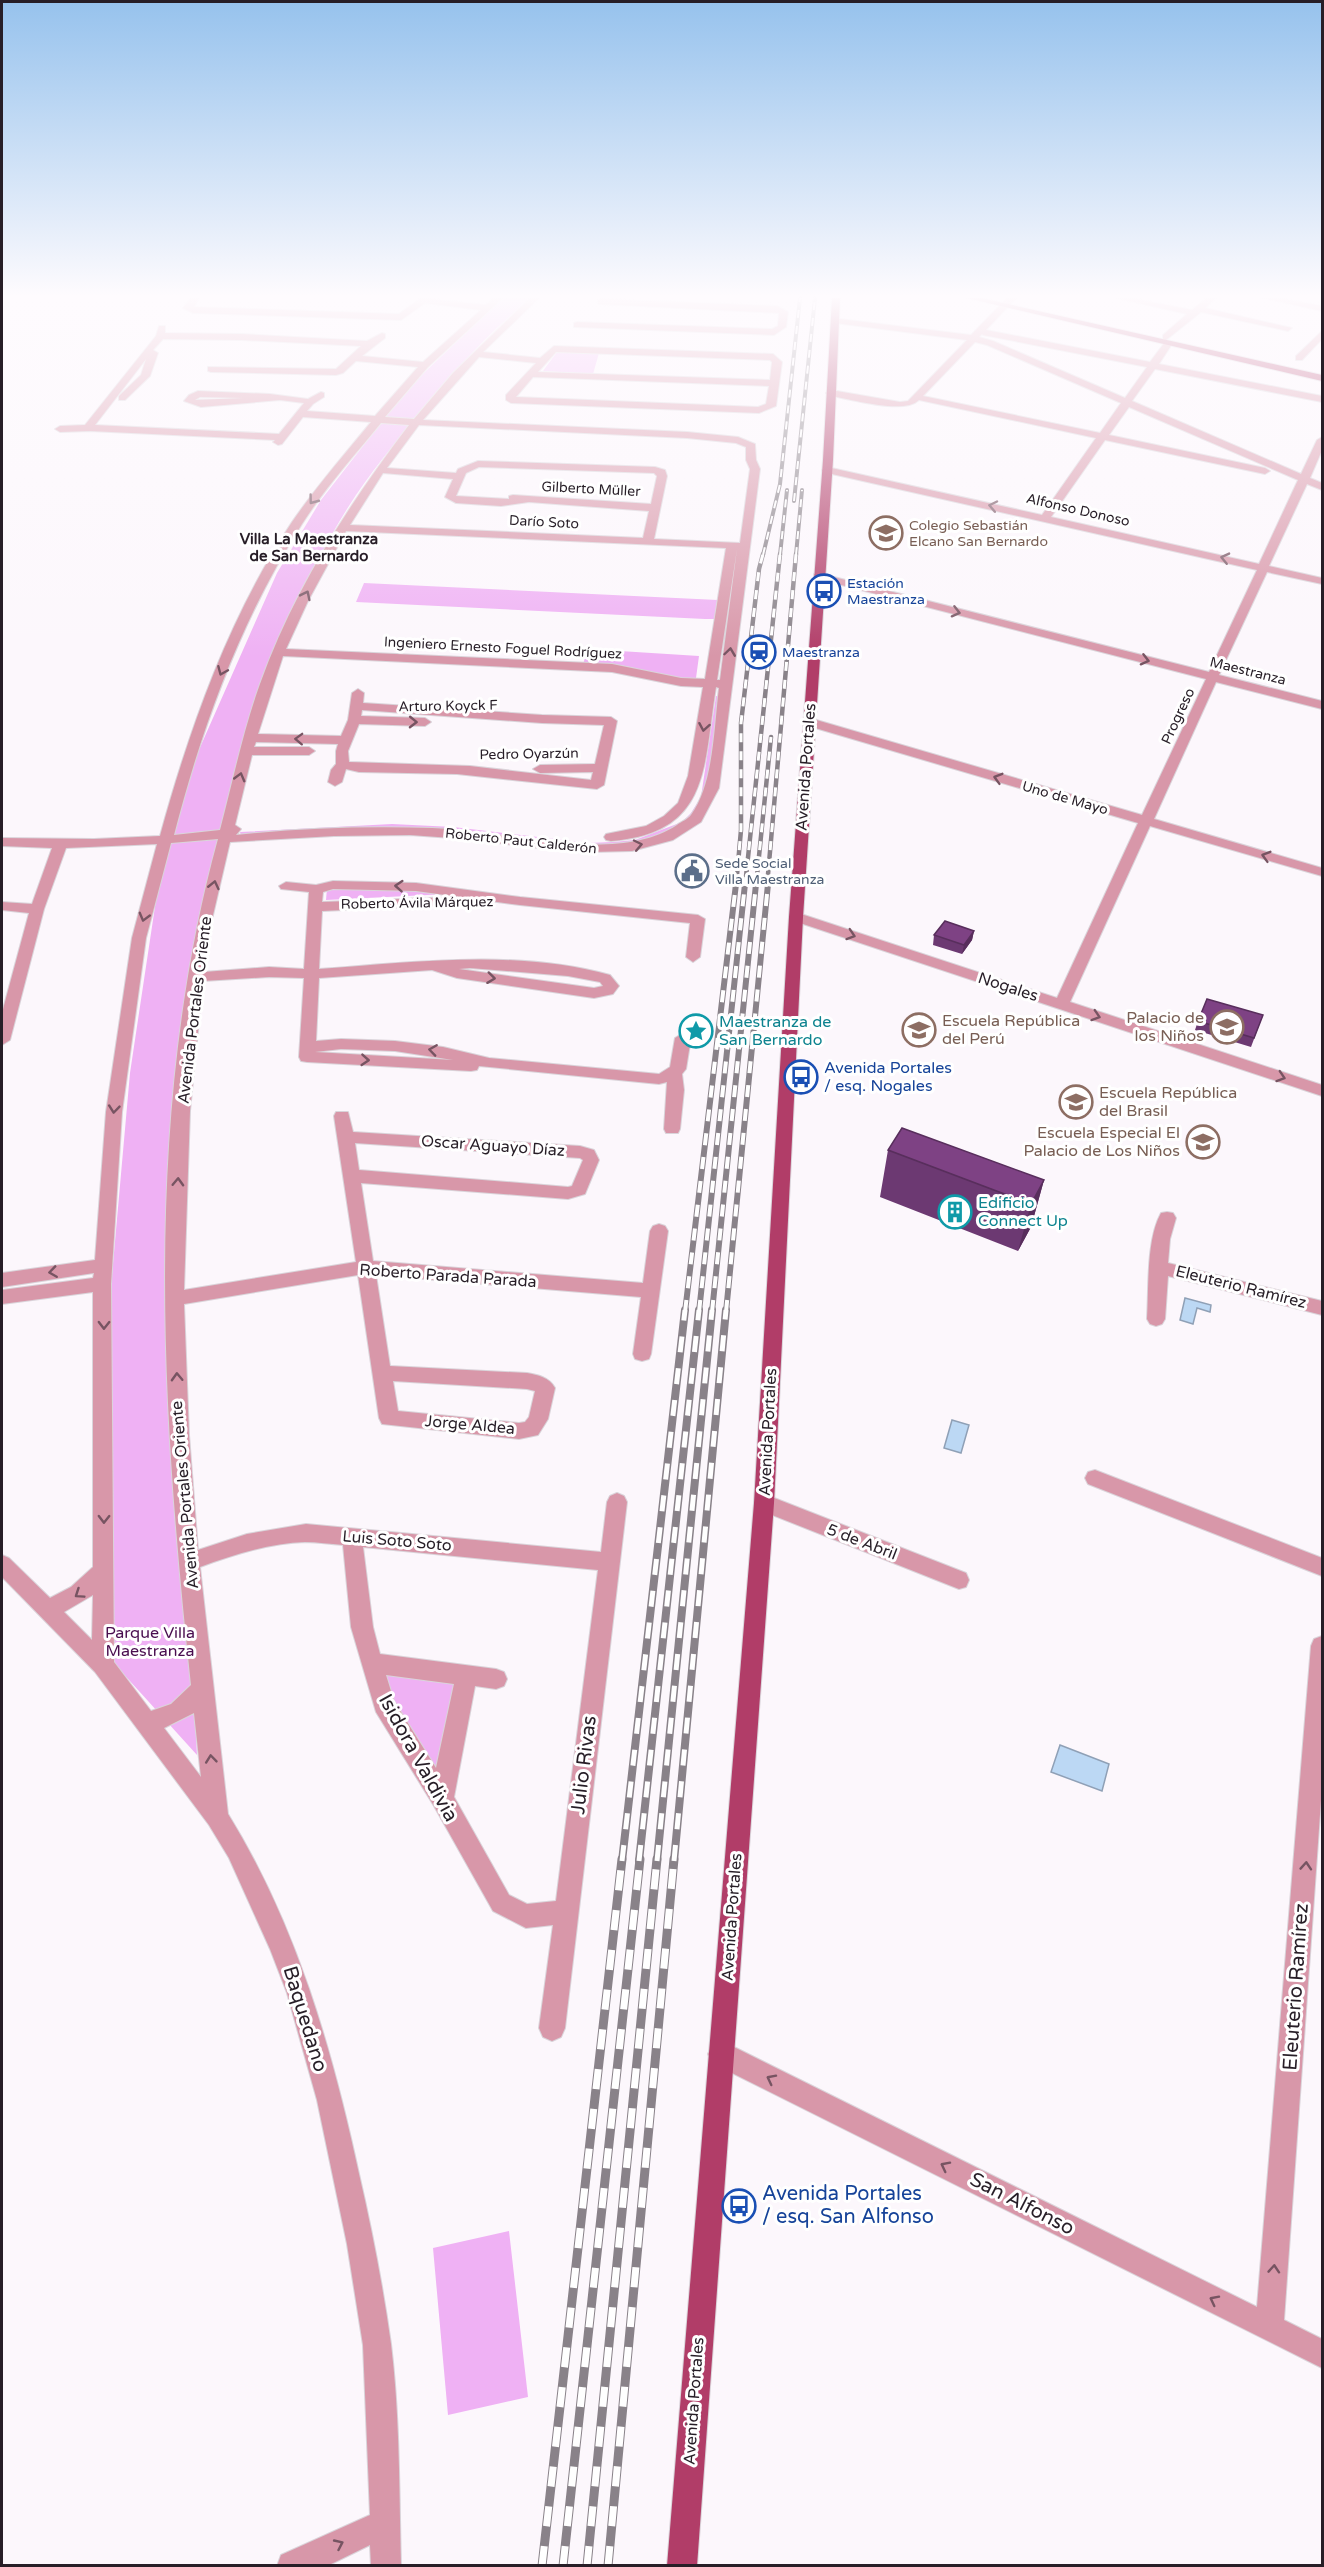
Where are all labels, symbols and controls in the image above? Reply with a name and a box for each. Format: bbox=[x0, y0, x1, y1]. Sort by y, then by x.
street label: Gilberto Müller bbox=[541, 478, 642, 500]
street label: Alfonso Donoso bbox=[1025, 490, 1131, 530]
one-way arrow bbox=[310, 493, 321, 504]
one-way arrow bbox=[989, 501, 999, 514]
street label: Darío Soto bbox=[509, 512, 579, 532]
school or university icon: Colegio Sebastián Elcano San Bernardo bbox=[868, 515, 904, 551]
place label: Colegio Sebastián Elcano San Bernardo bbox=[909, 517, 1048, 550]
district label: Villa La Maestranza de San Bernardo bbox=[240, 530, 378, 565]
one-way arrow bbox=[1220, 553, 1230, 566]
bus stop icon: Estación Maestranza bbox=[806, 573, 842, 609]
place label: Estación Maestranza bbox=[847, 575, 925, 608]
one-way arrow bbox=[299, 590, 311, 601]
one-way arrow bbox=[951, 604, 961, 617]
street label: Ingeniero Ernesto Foguel Rodríguez bbox=[384, 633, 622, 663]
station icon: Maestranza bbox=[741, 634, 777, 670]
place label: Maestranza bbox=[782, 644, 860, 661]
one-way arrow bbox=[723, 647, 735, 656]
one-way arrow bbox=[1139, 653, 1150, 665]
street label: Maestranza bbox=[1208, 653, 1288, 689]
one-way arrow bbox=[217, 665, 229, 676]
street label: Progreso bbox=[1158, 685, 1198, 747]
street label: Arturo Koyck F bbox=[398, 697, 498, 715]
street label: Avenida Portales bbox=[792, 702, 820, 832]
one-way arrow bbox=[408, 716, 417, 728]
one-way arrow bbox=[698, 722, 711, 732]
one-way arrow bbox=[294, 733, 303, 745]
street label: Pedro Oyarzún bbox=[479, 745, 579, 763]
one-way arrow bbox=[233, 773, 246, 783]
one-way arrow bbox=[994, 773, 1004, 785]
street label: Uno de Mayo bbox=[1020, 778, 1110, 818]
street label: Roberto Paut Calderón bbox=[444, 825, 598, 857]
one-way arrow bbox=[633, 839, 643, 852]
one-way arrow bbox=[1261, 851, 1272, 863]
public building icon: Sede Social Villa Maestranza bbox=[674, 853, 710, 889]
place label: Sede Social Villa Maestranza bbox=[715, 855, 824, 888]
one-way arrow bbox=[206, 880, 219, 890]
one-way arrow bbox=[395, 880, 404, 893]
street label: Roberto Ávila Márquez bbox=[341, 893, 493, 913]
one-way arrow bbox=[139, 911, 152, 921]
street label: Avenida Portales Oriente bbox=[174, 915, 216, 1105]
one-way arrow bbox=[845, 928, 856, 940]
street label: Nogales bbox=[975, 968, 1041, 1006]
one-way arrow bbox=[486, 971, 496, 983]
place label: Palacio de los Niños bbox=[1126, 1008, 1204, 1046]
one-way arrow bbox=[1090, 1009, 1101, 1021]
school or university icon: Palacio de los Niños bbox=[1209, 1009, 1245, 1045]
place label: Escuela República del Perú bbox=[942, 1011, 1080, 1049]
place label: Maestranza de San Bernardo bbox=[719, 1012, 831, 1050]
school or university icon: Escuela República del Perú bbox=[901, 1012, 937, 1048]
place icon: Maestranza de San Bernardo bbox=[678, 1013, 714, 1049]
one-way arrow bbox=[428, 1045, 437, 1057]
one-way arrow bbox=[361, 1054, 370, 1067]
place label: Avenida Portales / esq. Nogales bbox=[824, 1058, 952, 1096]
bus stop icon: Avenida Portales / esq. Nogales bbox=[783, 1059, 819, 1095]
one-way arrow bbox=[1275, 1070, 1286, 1083]
place label: Escuela República del Brasil bbox=[1099, 1083, 1237, 1121]
school or university icon: Escuela República del Brasil bbox=[1058, 1084, 1094, 1120]
one-way arrow bbox=[109, 1104, 121, 1114]
place label: Escuela Especial El Palacio de Los Niños bbox=[1023, 1123, 1180, 1161]
school or university icon: Escuela Especial El Palacio de Los Niños bbox=[1185, 1124, 1221, 1160]
street label: Oscar Aguayo Díaz bbox=[420, 1131, 566, 1161]
one-way arrow bbox=[171, 1177, 184, 1186]
place label: Edificio Connect Up bbox=[978, 1193, 1068, 1231]
building icon: Edificio Connect Up bbox=[937, 1194, 973, 1230]
street label: Roberto Parada Parada bbox=[359, 1260, 537, 1292]
street label: Eleuterio Ramírez bbox=[1174, 1261, 1308, 1313]
one-way arrow bbox=[48, 1266, 58, 1278]
one-way arrow bbox=[97, 1320, 110, 1329]
street label: Avenida Portales bbox=[755, 1368, 781, 1496]
one-way arrow bbox=[170, 1372, 183, 1381]
street label: Avenida Portales Oriente bbox=[167, 1400, 203, 1590]
street label: Jorge Aldea bbox=[424, 1411, 516, 1439]
one-way arrow bbox=[98, 1515, 110, 1524]
street label: 5 de Abril bbox=[824, 1519, 900, 1565]
street label: Luis Soto Soto bbox=[342, 1526, 452, 1556]
one-way arrow bbox=[74, 1587, 85, 1598]
park label: Parque Villa Maestranza bbox=[105, 1623, 195, 1661]
street label: Isidora Valdivia bbox=[373, 1690, 463, 1826]
street label: Julio Rivas bbox=[566, 1714, 602, 1816]
one-way arrow bbox=[205, 1755, 218, 1764]
street label: Avenida Portales bbox=[718, 1852, 746, 1982]
one-way arrow bbox=[1299, 1861, 1312, 1870]
street label: Eleuterio Ramírez bbox=[1278, 1903, 1314, 2071]
street label: Baquedano bbox=[278, 1963, 332, 2075]
one-way arrow bbox=[767, 2075, 777, 2086]
one-way arrow bbox=[941, 2162, 952, 2174]
street label: San Alfonso bbox=[966, 2167, 1078, 2241]
place label: Avenida Portales / esq. San Alfonso bbox=[762, 2182, 934, 2229]
bus stop icon: Avenida Portales / esq. San Alfonso bbox=[721, 2188, 757, 2224]
one-way arrow bbox=[1267, 2265, 1280, 2274]
one-way arrow bbox=[1209, 2296, 1220, 2307]
street label: Avenida Portales bbox=[680, 2336, 708, 2466]
one-way arrow bbox=[332, 2540, 343, 2552]

